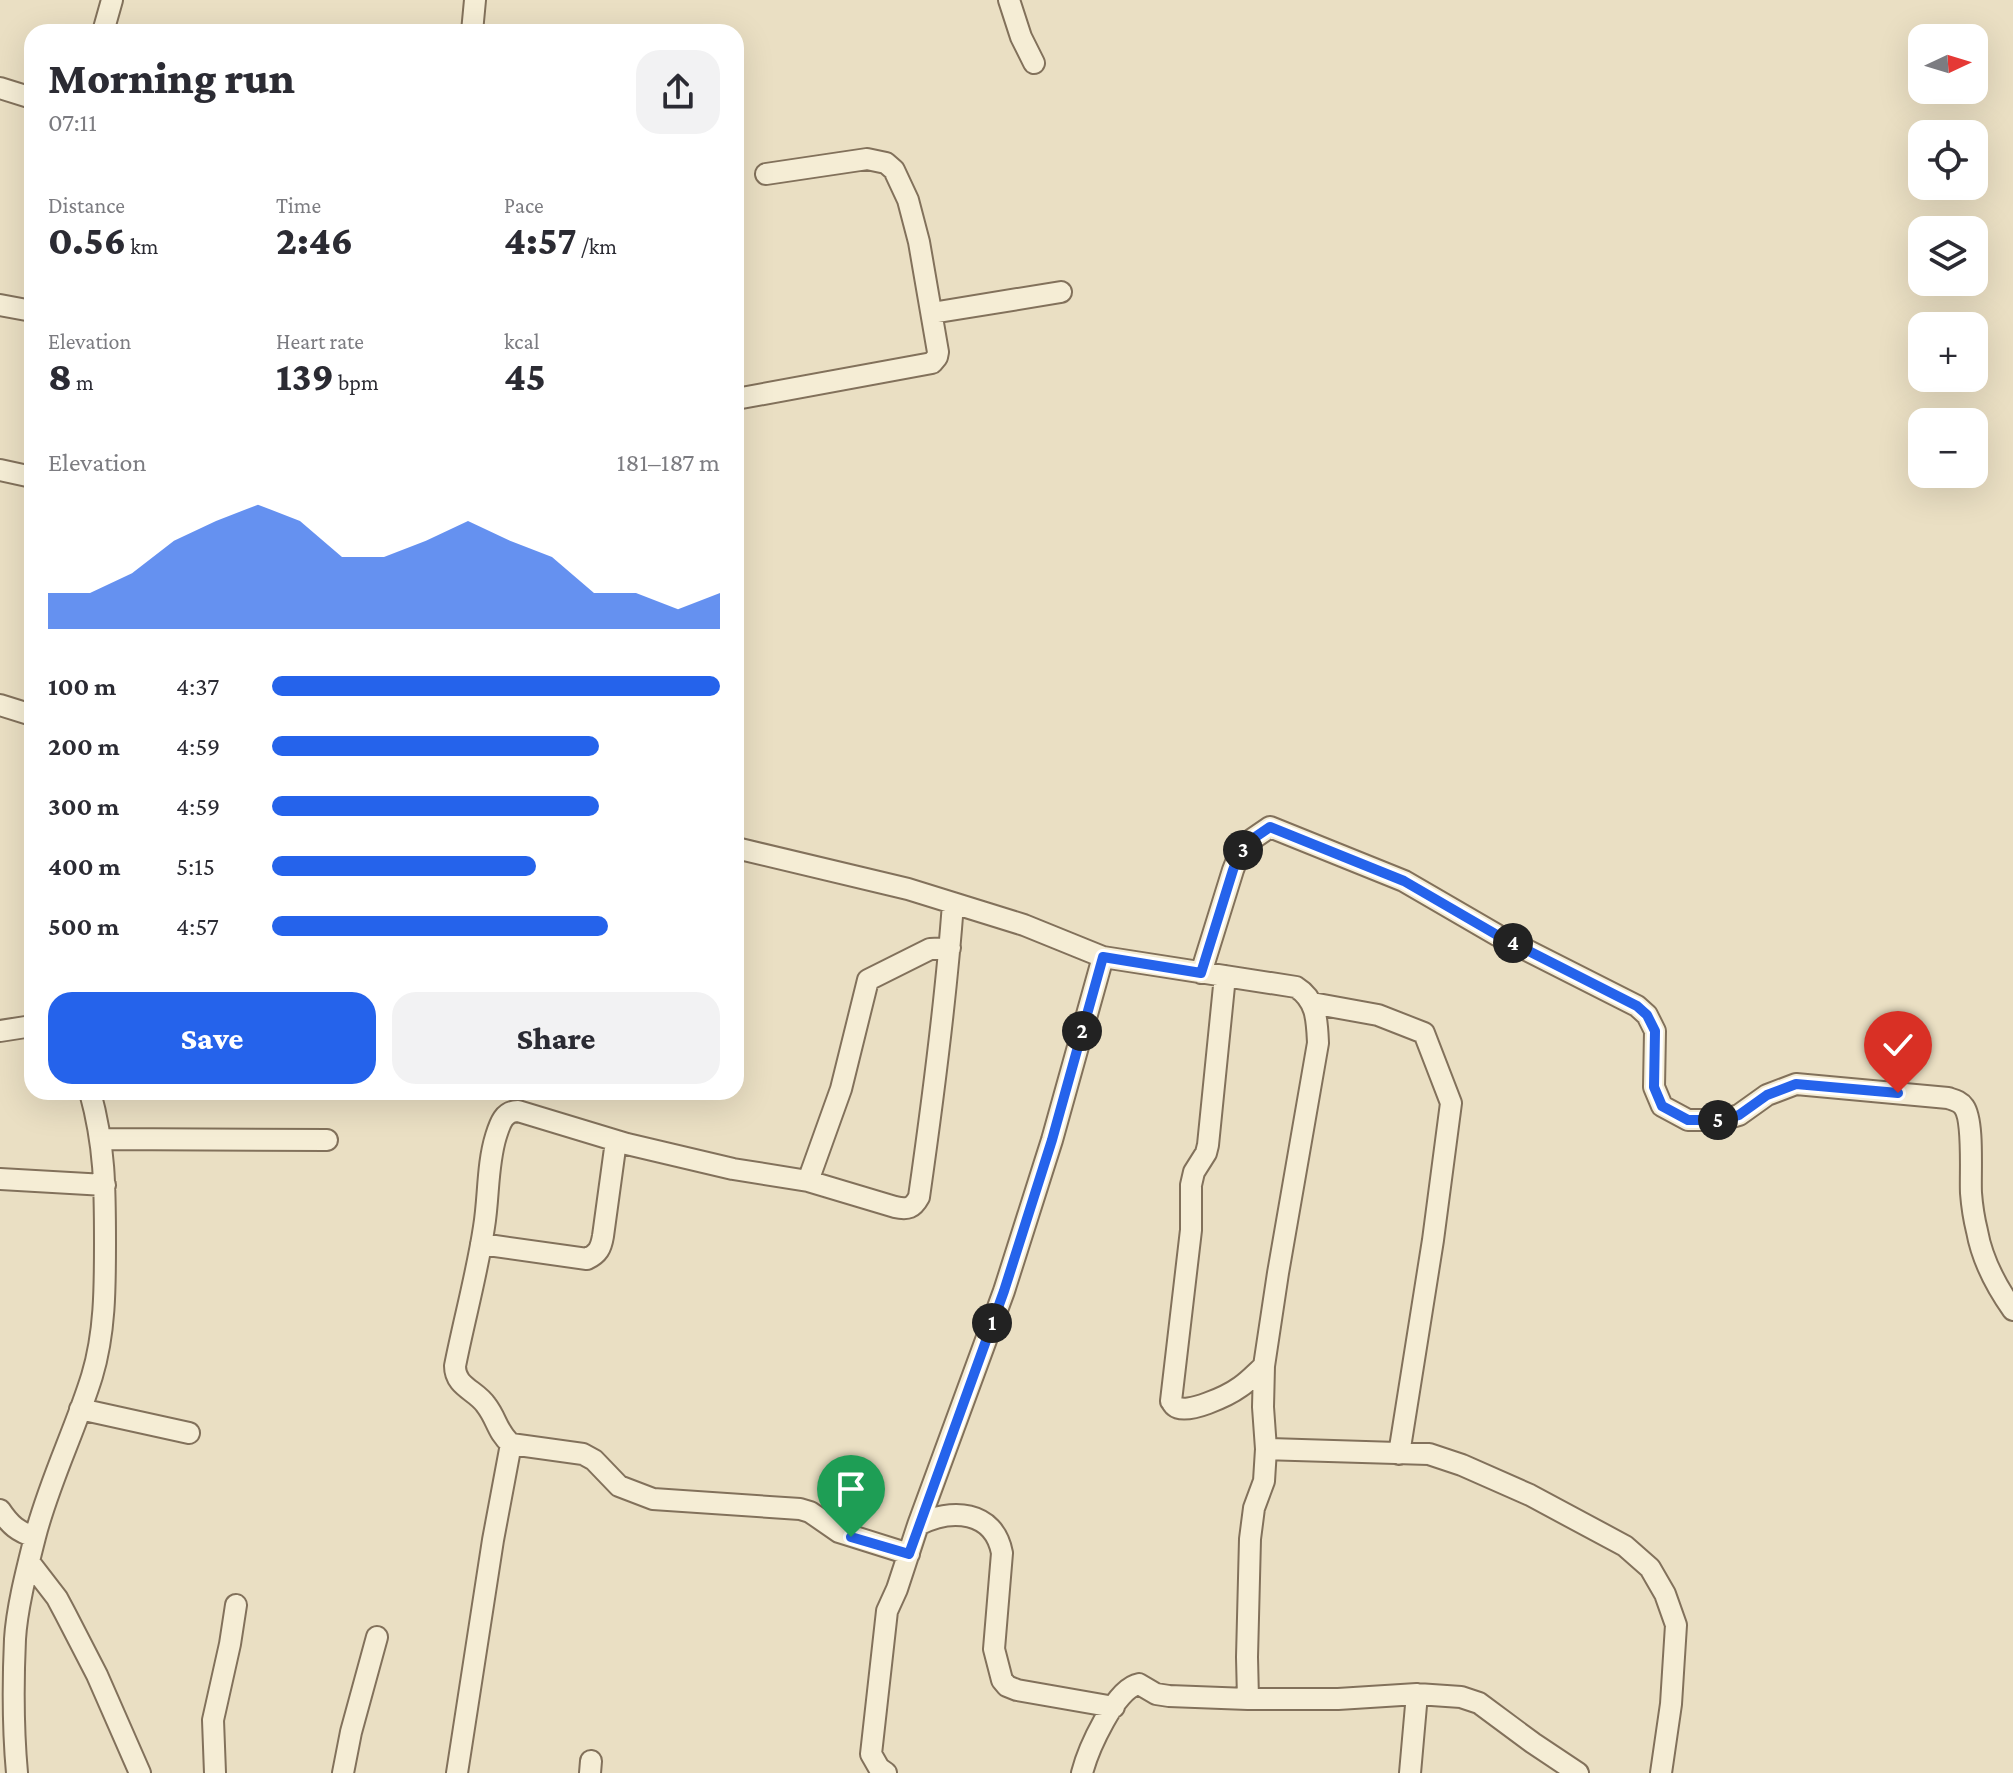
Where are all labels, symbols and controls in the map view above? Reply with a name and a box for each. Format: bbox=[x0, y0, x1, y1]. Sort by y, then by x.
north arrow bbox=[1908, 24, 1988, 104]
map controls bbox=[1908, 24, 1988, 488]
button: share bbox=[636, 50, 720, 134]
text: Morning run bbox=[48, 54, 295, 102]
text: 07:11 bbox=[48, 108, 97, 137]
button: locate bbox=[1908, 120, 1988, 200]
text: Distance bbox=[48, 193, 125, 218]
text: Time bbox=[276, 193, 321, 218]
text: Pace bbox=[504, 193, 544, 218]
button: layers bbox=[1908, 216, 1988, 296]
text: 0.56 bbox=[48, 218, 126, 263]
text: 2:46 bbox=[276, 218, 353, 263]
text: 4:57 bbox=[504, 218, 577, 263]
text: km bbox=[126, 234, 159, 259]
text: /km bbox=[577, 234, 617, 259]
button: + bbox=[1908, 312, 1988, 392]
text: Elevation bbox=[48, 329, 131, 354]
text: Heart rate bbox=[276, 329, 364, 354]
text: kcal bbox=[504, 329, 539, 354]
text: 8 bbox=[48, 354, 72, 399]
text: 139 bbox=[276, 354, 334, 399]
text: 45 bbox=[504, 354, 546, 399]
text: m bbox=[72, 370, 94, 395]
text: bpm bbox=[334, 370, 379, 395]
button: − bbox=[1908, 408, 1988, 488]
text: Elevation bbox=[48, 448, 146, 477]
text: 181–187 m bbox=[617, 448, 720, 477]
text: 100 m bbox=[48, 672, 116, 701]
text: 4:37 bbox=[176, 672, 219, 701]
text: 200 m bbox=[48, 732, 120, 761]
text: 4:59 bbox=[176, 732, 220, 761]
text: 300 m bbox=[48, 792, 119, 821]
text: 4:59 bbox=[176, 792, 220, 821]
pin: 3 bbox=[1223, 830, 1263, 870]
text: 3 bbox=[1238, 837, 1248, 862]
text: 400 m bbox=[48, 852, 121, 881]
text: 5:15 bbox=[176, 852, 215, 881]
text: 500 m bbox=[48, 912, 119, 941]
text: 4:57 bbox=[176, 912, 219, 941]
pin: 4 bbox=[1493, 923, 1533, 963]
text: 4 bbox=[1507, 930, 1519, 955]
button: Save bbox=[48, 992, 376, 1084]
button: Share bbox=[392, 992, 720, 1084]
pin: 2 bbox=[1062, 1011, 1102, 1051]
pin bbox=[1864, 1011, 1932, 1093]
text: 2 bbox=[1076, 1018, 1088, 1043]
icon: check bbox=[1876, 1023, 1920, 1067]
pin: 5 bbox=[1698, 1100, 1738, 1140]
text: 5 bbox=[1713, 1107, 1723, 1132]
pin: 1 bbox=[972, 1303, 1012, 1343]
text: 1 bbox=[988, 1310, 996, 1335]
pin bbox=[817, 1455, 885, 1537]
icon: arrive bbox=[829, 1467, 873, 1511]

